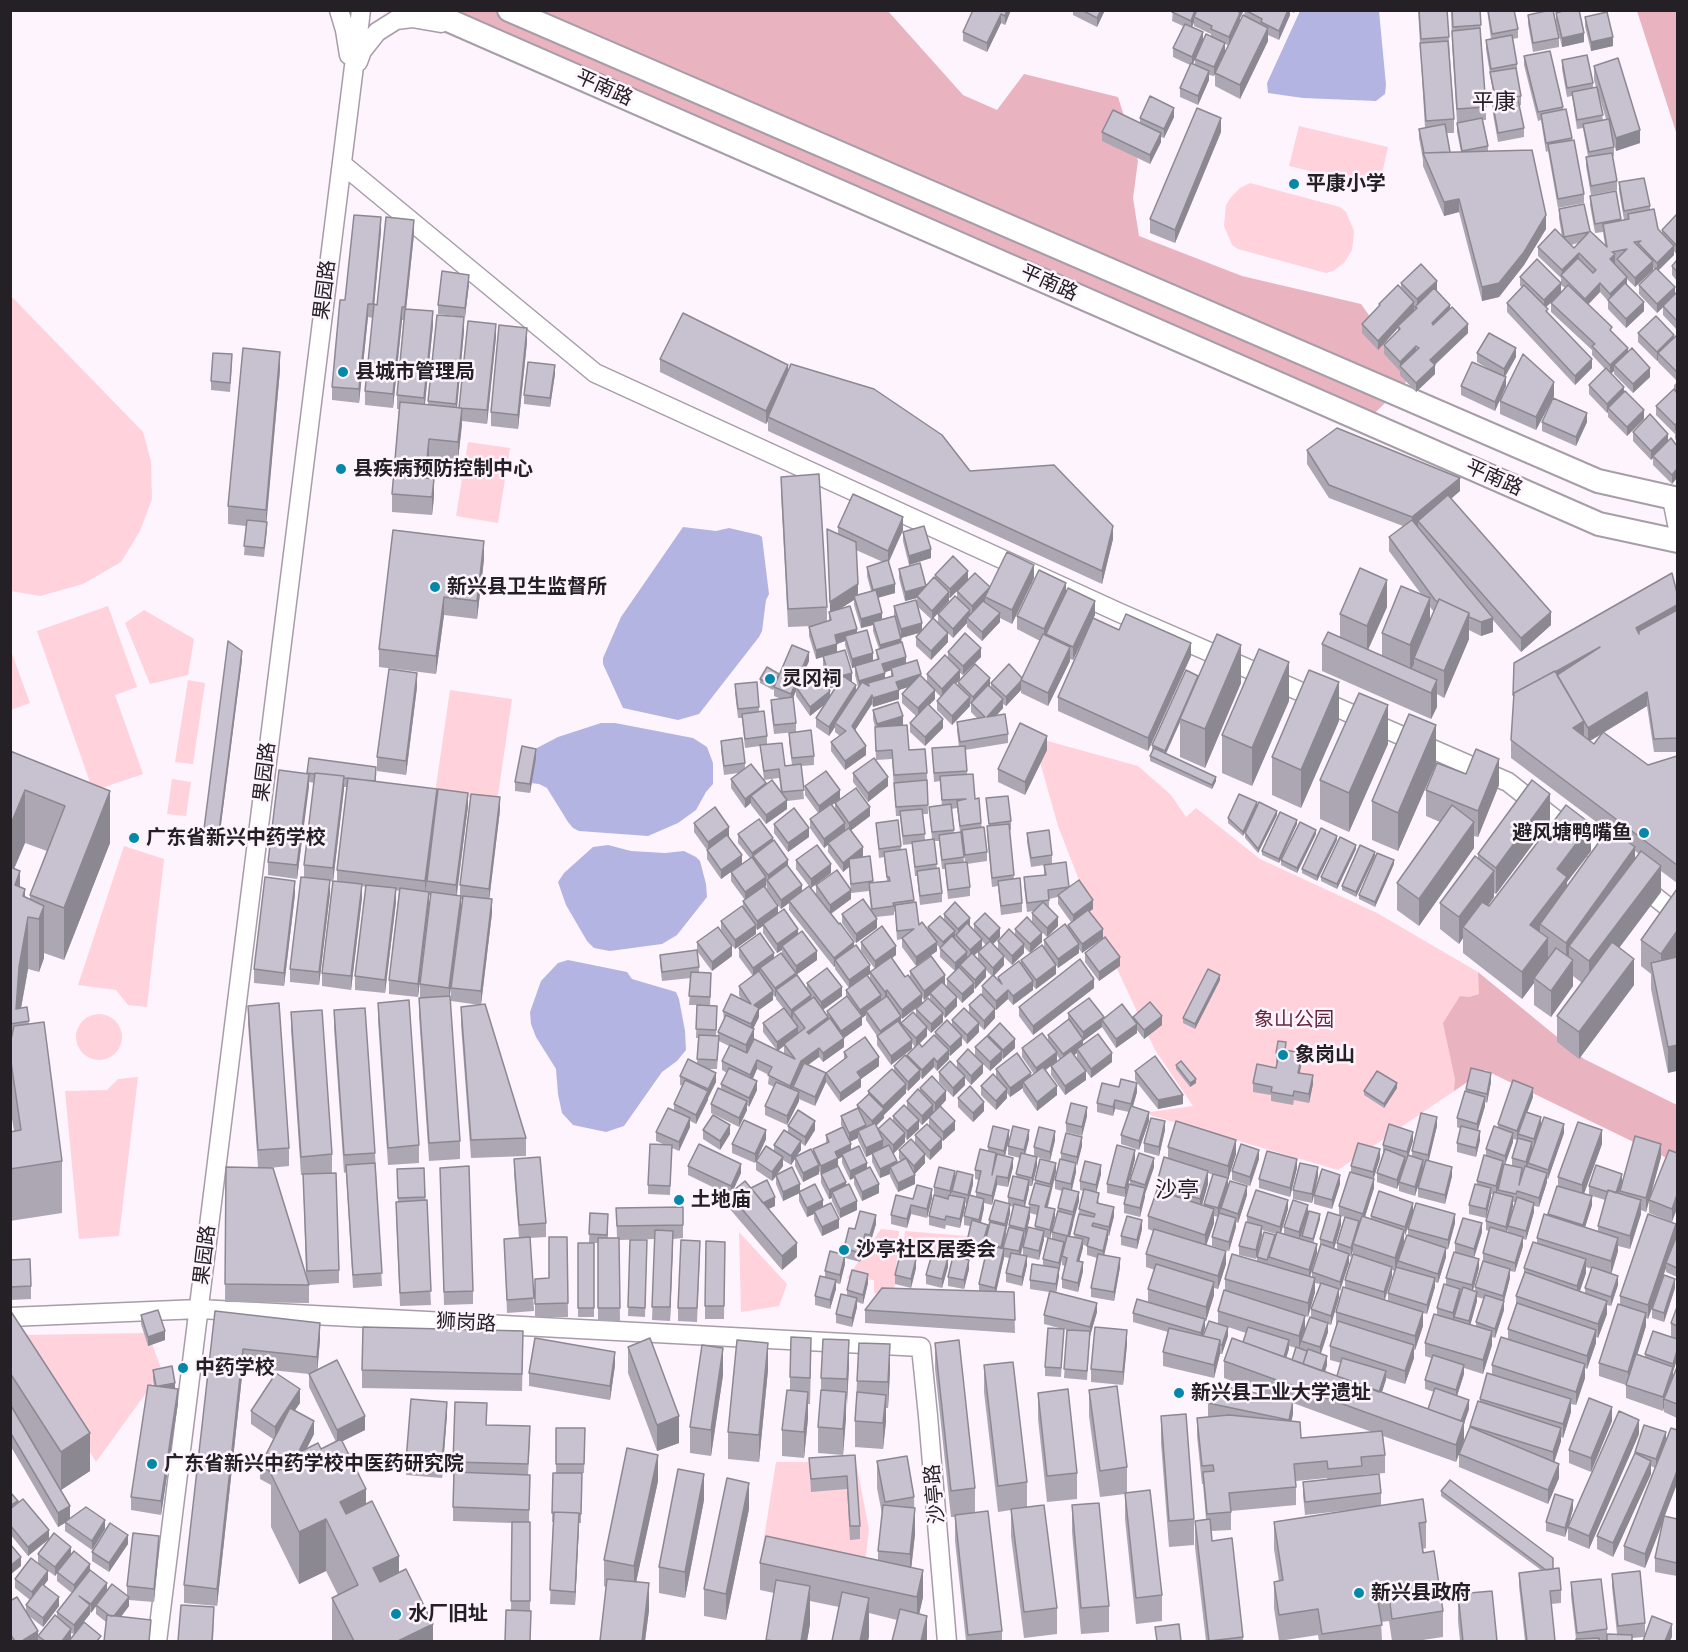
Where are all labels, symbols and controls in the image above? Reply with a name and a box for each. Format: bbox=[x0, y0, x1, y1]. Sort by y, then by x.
street label: 平南路 bbox=[572, 65, 636, 111]
district label: 平康 bbox=[1472, 90, 1516, 116]
place label: 平康小学 bbox=[1306, 172, 1386, 196]
marker: 平康小学 bbox=[1287, 177, 1301, 191]
street label: 果园路 bbox=[309, 259, 341, 321]
street label: 平南路 bbox=[1017, 260, 1081, 306]
place label: 县城市管理局 bbox=[355, 360, 475, 384]
marker: 县城市管理局 bbox=[336, 365, 350, 379]
street label: 平南路 bbox=[1462, 455, 1526, 501]
place label: 县疾病预防控制中心 bbox=[353, 457, 533, 481]
marker: 县疾病预防控制中心 bbox=[334, 462, 348, 476]
place label: 新兴县卫生监督所 bbox=[447, 575, 607, 599]
marker: 新兴县卫生监督所 bbox=[428, 580, 442, 594]
place label: 灵冈祠 bbox=[782, 667, 842, 691]
marker: 灵冈祠 bbox=[763, 672, 777, 686]
street label: 果园路 bbox=[249, 741, 281, 803]
place label: 避风塘鸭嘴鱼 bbox=[1512, 821, 1632, 845]
place label: 广东省新兴中药学校 bbox=[146, 826, 326, 850]
marker: 避风塘鸭嘴鱼 bbox=[1637, 826, 1651, 840]
marker: 广东省新兴中药学校 bbox=[127, 831, 141, 845]
park label: 象山公园 bbox=[1254, 1008, 1334, 1032]
place label: 象岗山 bbox=[1295, 1043, 1355, 1067]
marker: 象岗山 bbox=[1276, 1048, 1290, 1062]
district label: 沙亭 bbox=[1155, 1178, 1199, 1204]
place label: 土地庙 bbox=[691, 1188, 751, 1212]
marker: 土地庙 bbox=[672, 1193, 686, 1207]
street label: 果园路 bbox=[189, 1224, 221, 1286]
place label: 沙亭社区居委会 bbox=[856, 1238, 996, 1262]
marker: 沙亭社区居委会 bbox=[837, 1243, 851, 1257]
street label: 狮岗路 bbox=[435, 1309, 497, 1337]
place label: 中药学校 bbox=[195, 1356, 275, 1380]
marker: 中药学校 bbox=[176, 1361, 190, 1375]
place label: 新兴县工业大学遗址 bbox=[1191, 1381, 1371, 1405]
marker: 新兴县工业大学遗址 bbox=[1172, 1386, 1186, 1400]
place label: 广东省新兴中药学校中医药研究院 bbox=[164, 1452, 464, 1476]
marker: 广东省新兴中药学校中医药研究院 bbox=[145, 1457, 159, 1471]
street label: 沙亭路 bbox=[920, 1463, 950, 1525]
place label: 新兴县政府 bbox=[1371, 1581, 1471, 1605]
marker: 新兴县政府 bbox=[1352, 1586, 1366, 1600]
place label: 水厂旧址 bbox=[408, 1602, 488, 1626]
marker: 水厂旧址 bbox=[389, 1607, 403, 1621]

